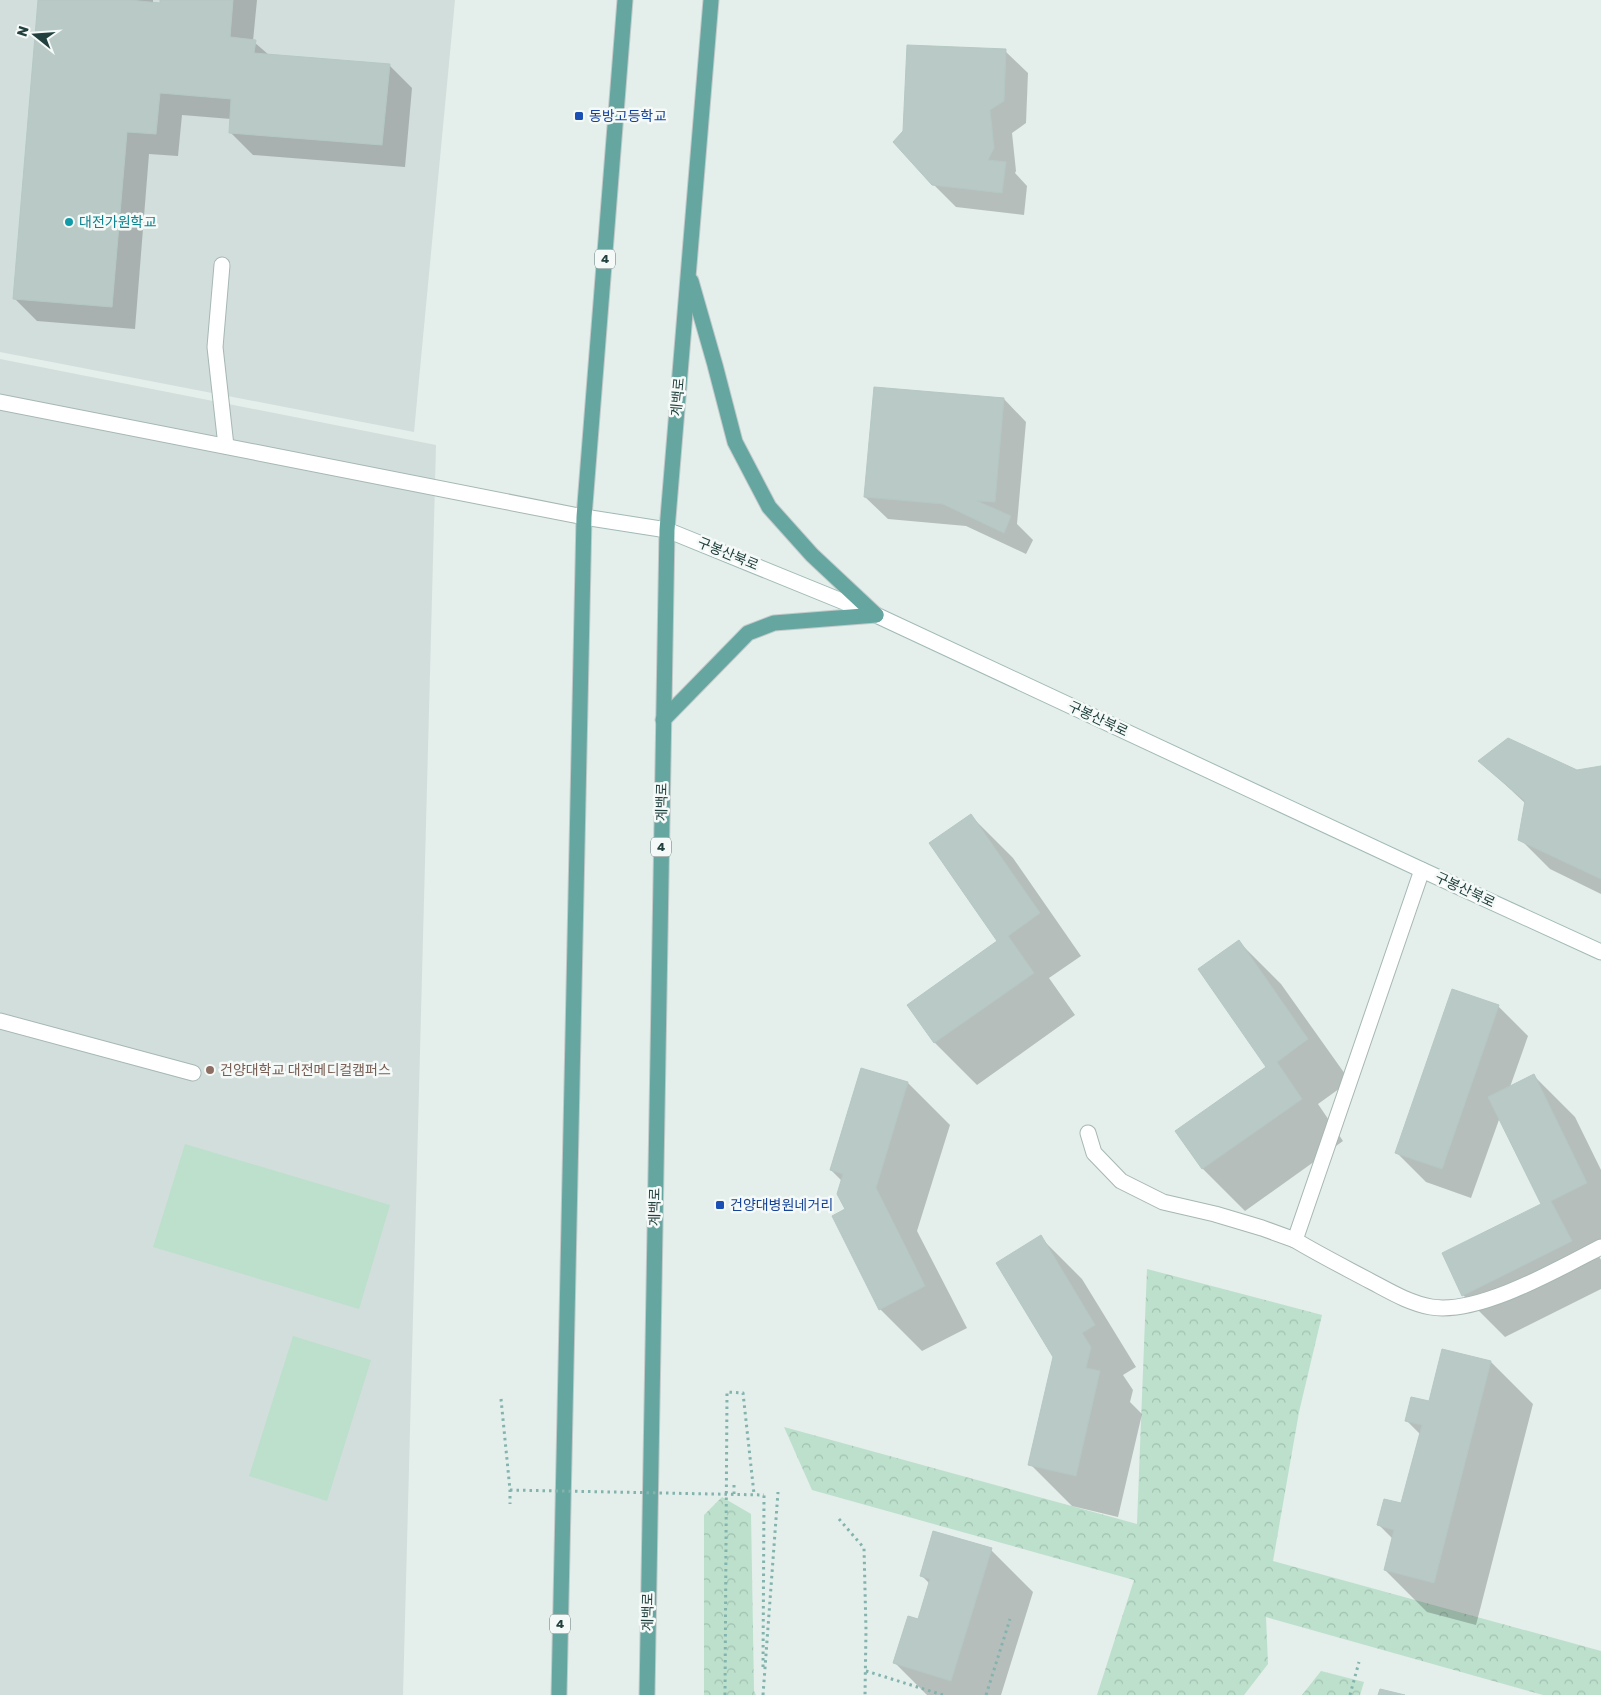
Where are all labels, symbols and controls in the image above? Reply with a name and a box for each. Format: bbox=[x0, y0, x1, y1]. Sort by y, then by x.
north arrow bbox=[10, 10, 60, 60]
text: N bbox=[13, 24, 33, 39]
place label: 동방고등학교 bbox=[589, 108, 666, 125]
marker: 동방고등학교 bbox=[573, 110, 585, 122]
place label: 대전가원학교 bbox=[79, 214, 156, 231]
marker: 대전가원학교 bbox=[63, 216, 75, 228]
road number: 4 bbox=[595, 250, 615, 268]
street label: 계백로 bbox=[668, 377, 688, 417]
street label: 구봉산북로 bbox=[695, 534, 761, 574]
street label: 구봉산북로 bbox=[1065, 698, 1131, 740]
street label: 계백로 bbox=[653, 782, 671, 821]
road number: 4 bbox=[651, 838, 671, 856]
street label: 구봉산북로 bbox=[1432, 869, 1498, 911]
place label: 건양대학교 대전메디컬캠퍼스 bbox=[220, 1062, 391, 1079]
marker: 건양대학교 대전메디컬캠퍼스 bbox=[204, 1064, 216, 1076]
street label: 계백로 bbox=[646, 1187, 664, 1226]
place label: 건양대병원네거리 bbox=[730, 1197, 833, 1214]
marker: 건양대병원네거리 bbox=[714, 1199, 726, 1211]
street label: 계백로 bbox=[639, 1592, 657, 1631]
road number: 4 bbox=[550, 1615, 570, 1634]

